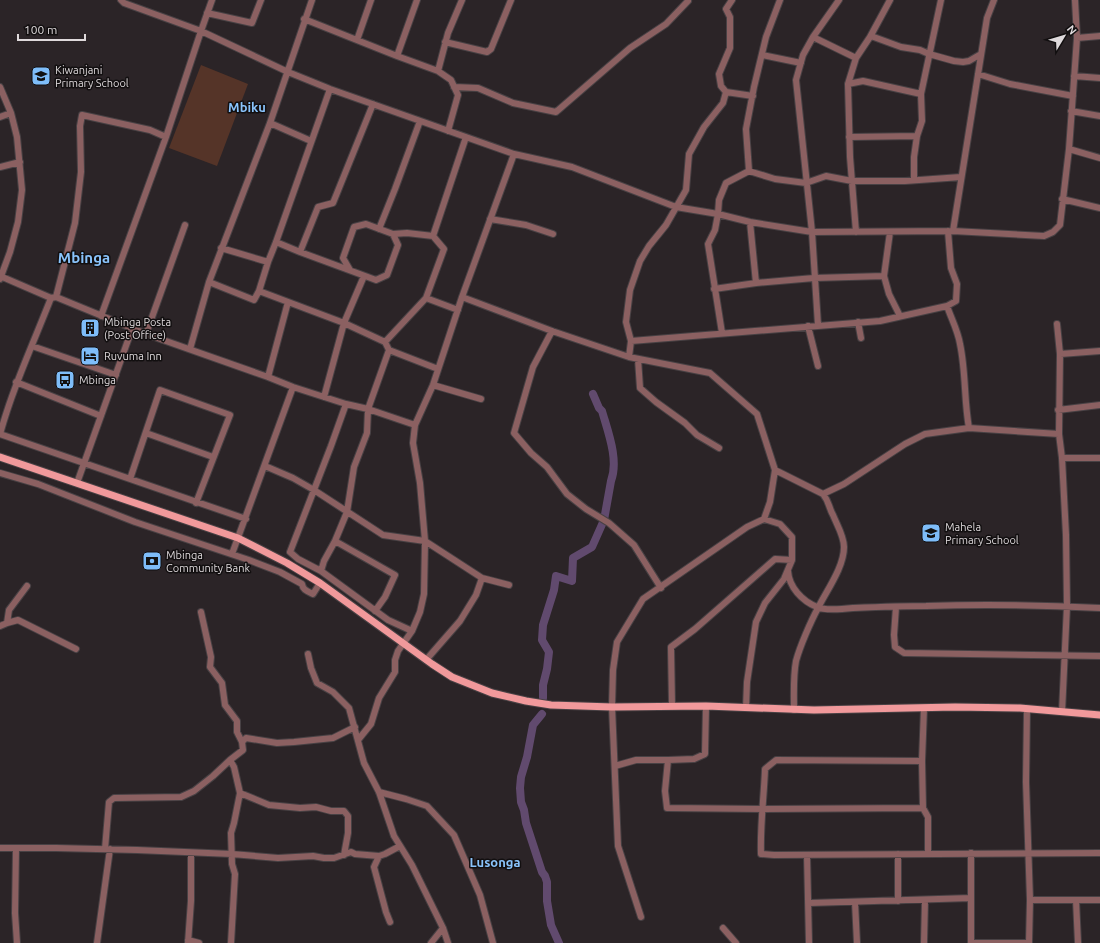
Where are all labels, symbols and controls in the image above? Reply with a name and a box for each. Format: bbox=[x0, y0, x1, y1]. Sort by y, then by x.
scale bar bbox=[18, 16, 85, 42]
north arrow bbox=[1044, 16, 1084, 56]
text: 100 m bbox=[24, 23, 57, 36]
text: N bbox=[1065, 23, 1079, 37]
place label: Kiwanjani Primary School bbox=[55, 64, 129, 89]
school or university icon: Kiwanjani Primary School bbox=[30, 65, 52, 87]
district label: Mbiku bbox=[228, 100, 266, 114]
district label: Mbinga bbox=[58, 249, 110, 266]
place label: Mbinga Posta (Post Office) bbox=[104, 316, 171, 342]
building icon: Mbinga Posta (Post Office) bbox=[79, 317, 101, 339]
hotel icon: Ruvuma Inn bbox=[79, 345, 101, 367]
place label: Ruvuma Inn bbox=[104, 350, 162, 362]
bus stop icon: Mbinga bbox=[54, 369, 76, 391]
place label: Mbinga bbox=[79, 374, 116, 386]
place label: Mahela Primary School bbox=[945, 521, 1019, 546]
school or university icon: Mahela Primary School bbox=[920, 522, 942, 544]
place label: Mbinga Community Bank bbox=[166, 549, 250, 574]
bank icon: Mbinga Community Bank bbox=[141, 550, 163, 572]
district label: Lusonga bbox=[469, 855, 521, 869]

